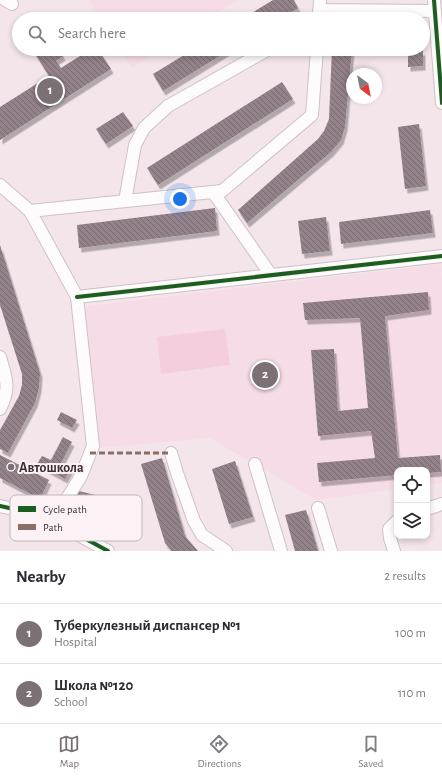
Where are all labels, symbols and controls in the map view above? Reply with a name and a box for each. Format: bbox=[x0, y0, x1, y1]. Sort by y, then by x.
search box bbox=[12, 12, 430, 56]
icon: search bbox=[26, 23, 48, 45]
text: Search here bbox=[58, 26, 126, 41]
north arrow bbox=[346, 68, 382, 104]
pin: 1 bbox=[37, 76, 63, 106]
your location bbox=[170, 189, 190, 209]
pin: 2 bbox=[252, 360, 278, 390]
place label: Автошкола bbox=[19, 461, 84, 475]
marker: Автошкола bbox=[6, 462, 16, 472]
map controls bbox=[394, 467, 430, 539]
button: locate bbox=[394, 467, 430, 503]
legend bbox=[10, 495, 142, 541]
button: layers bbox=[394, 503, 430, 539]
text: Cycle path bbox=[43, 504, 87, 515]
text: Path bbox=[43, 522, 63, 533]
text: Nearby bbox=[16, 568, 66, 585]
text: 2 results bbox=[384, 570, 426, 583]
text: Туберкулезный диспансер №1 bbox=[54, 618, 241, 633]
text: 1 bbox=[27, 627, 31, 640]
text: 100 m bbox=[395, 627, 426, 640]
text: Hospital bbox=[54, 636, 97, 649]
text: Школа №120 bbox=[54, 678, 133, 693]
text: 2 bbox=[26, 687, 32, 700]
text: 110 m bbox=[398, 687, 426, 700]
text: School bbox=[54, 696, 88, 709]
tab: Map bbox=[58, 733, 80, 770]
tab: Directions bbox=[197, 733, 241, 770]
tab: Saved bbox=[358, 733, 383, 770]

